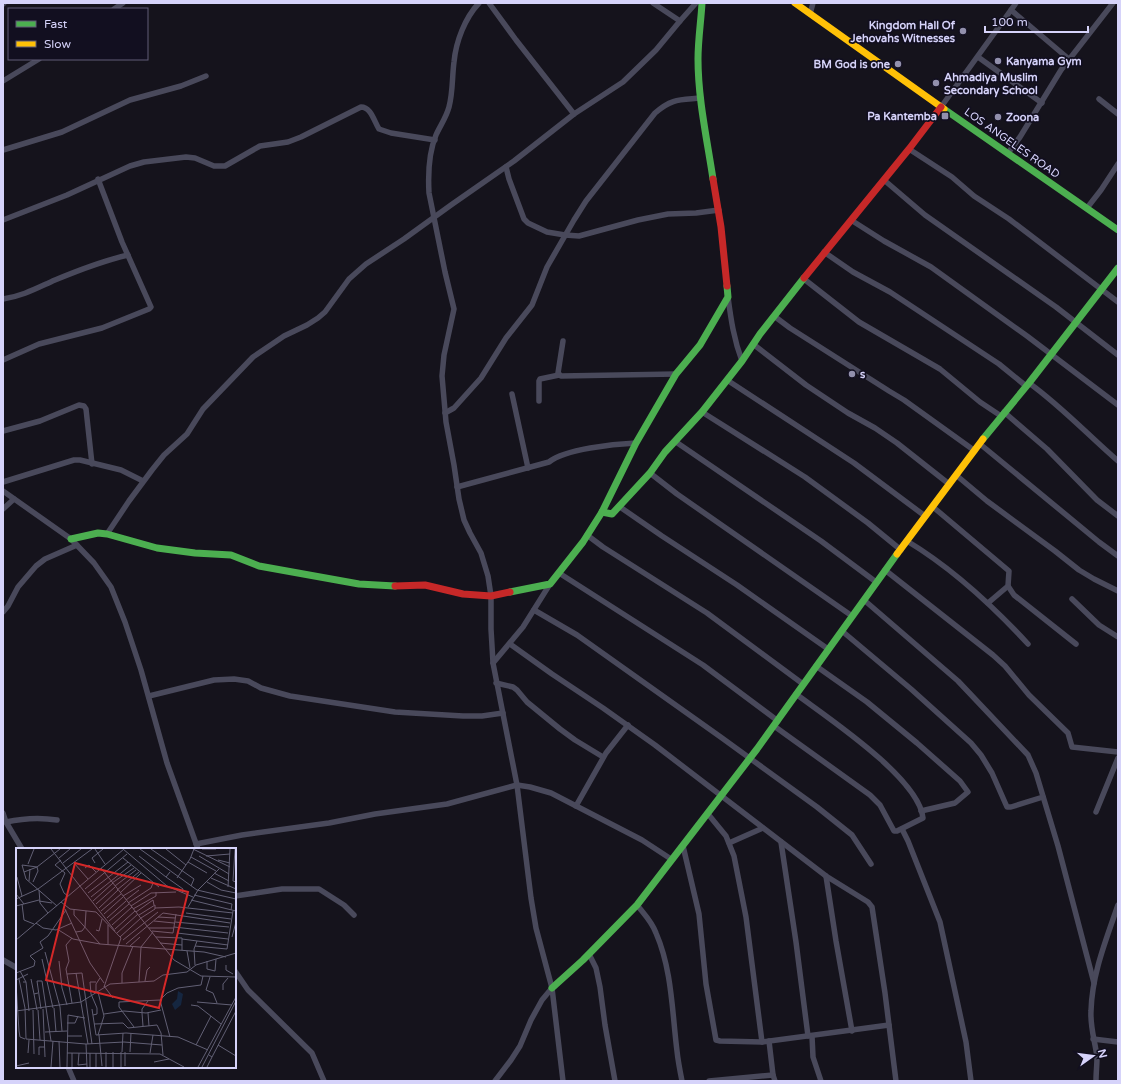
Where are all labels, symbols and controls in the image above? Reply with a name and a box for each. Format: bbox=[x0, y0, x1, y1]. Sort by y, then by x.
legend bbox=[8, 8, 148, 60]
scale bar bbox=[985, 8, 1088, 34]
text: 100 m bbox=[991, 15, 1028, 29]
text: Fast bbox=[44, 17, 68, 31]
place label: Kingdom Hall Of Jehovahs Witnesses bbox=[850, 19, 956, 45]
marker: Kingdom Hall Of Jehovahs Witnesses bbox=[958, 26, 968, 36]
text: Slow bbox=[44, 37, 71, 51]
place label: Kanyama Gym bbox=[1006, 55, 1082, 69]
marker: Kanyama Gym bbox=[993, 56, 1003, 66]
place label: BM God is one bbox=[814, 58, 891, 71]
marker: BM God is one bbox=[893, 59, 903, 69]
place label: Ahmadiya Muslim Secondary School bbox=[944, 71, 1038, 98]
marker: Ahmadiya Muslim Secondary School bbox=[931, 78, 941, 88]
street label: LOS ANGELES ROAD bbox=[962, 105, 1062, 181]
place label: Pa Kantemba bbox=[867, 110, 937, 123]
marker: Pa Kantemba bbox=[940, 111, 950, 121]
place label: Zoona bbox=[1006, 111, 1039, 124]
marker: Zoona bbox=[993, 112, 1003, 122]
place label: s bbox=[860, 368, 866, 381]
marker: s bbox=[847, 369, 857, 379]
inset map bbox=[16, 848, 236, 1068]
north arrow bbox=[1073, 1036, 1113, 1076]
text: N bbox=[1095, 1048, 1110, 1060]

